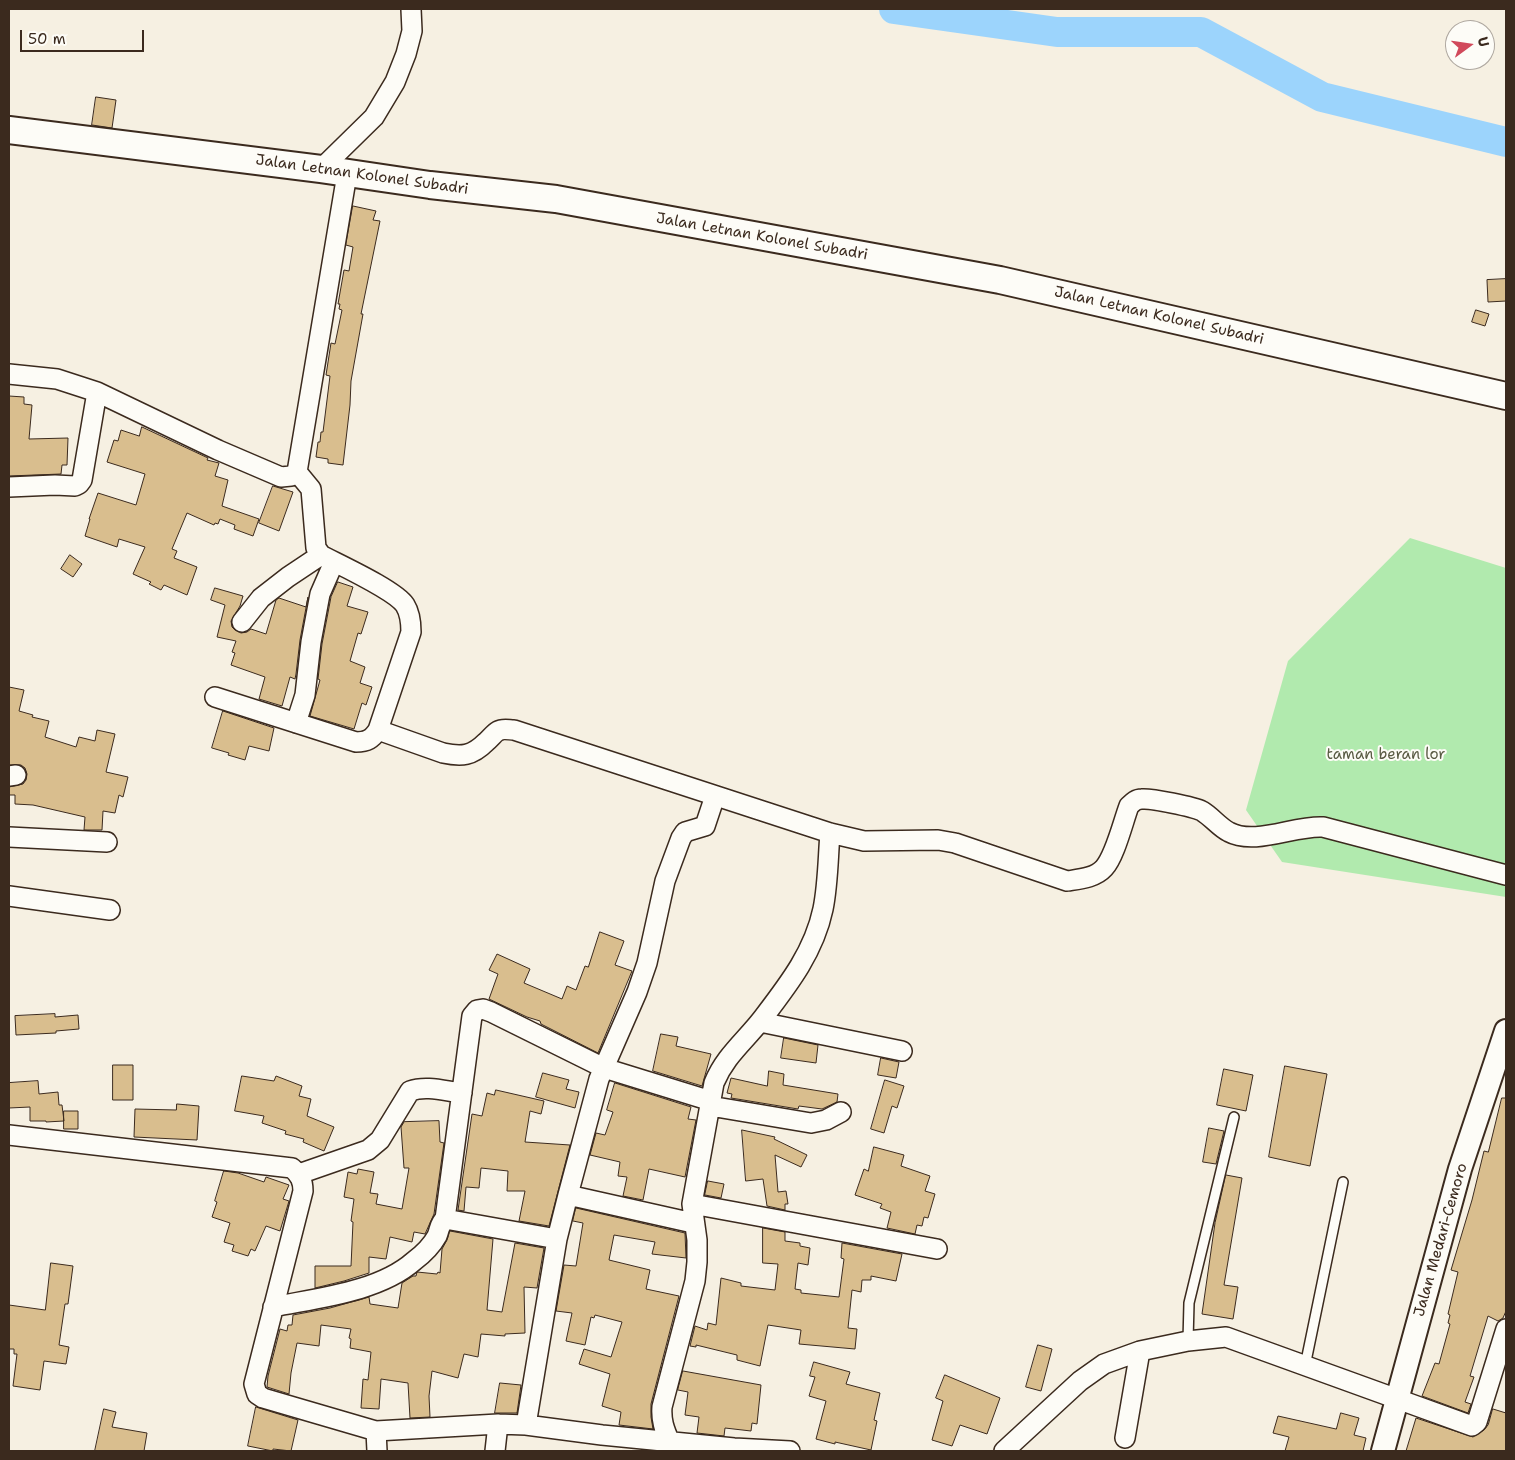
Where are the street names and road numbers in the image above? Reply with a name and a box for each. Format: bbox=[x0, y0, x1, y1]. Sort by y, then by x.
street label: Jalan Letnan Kolonel Subadri bbox=[254, 151, 470, 199]
street label: Jalan Letnan Kolonel Subadri bbox=[655, 209, 869, 265]
street label: Jalan Letnan Kolonel Subadri bbox=[1052, 283, 1266, 349]
street label: Jalan Medari-Cemoro bbox=[1410, 1161, 1472, 1319]

